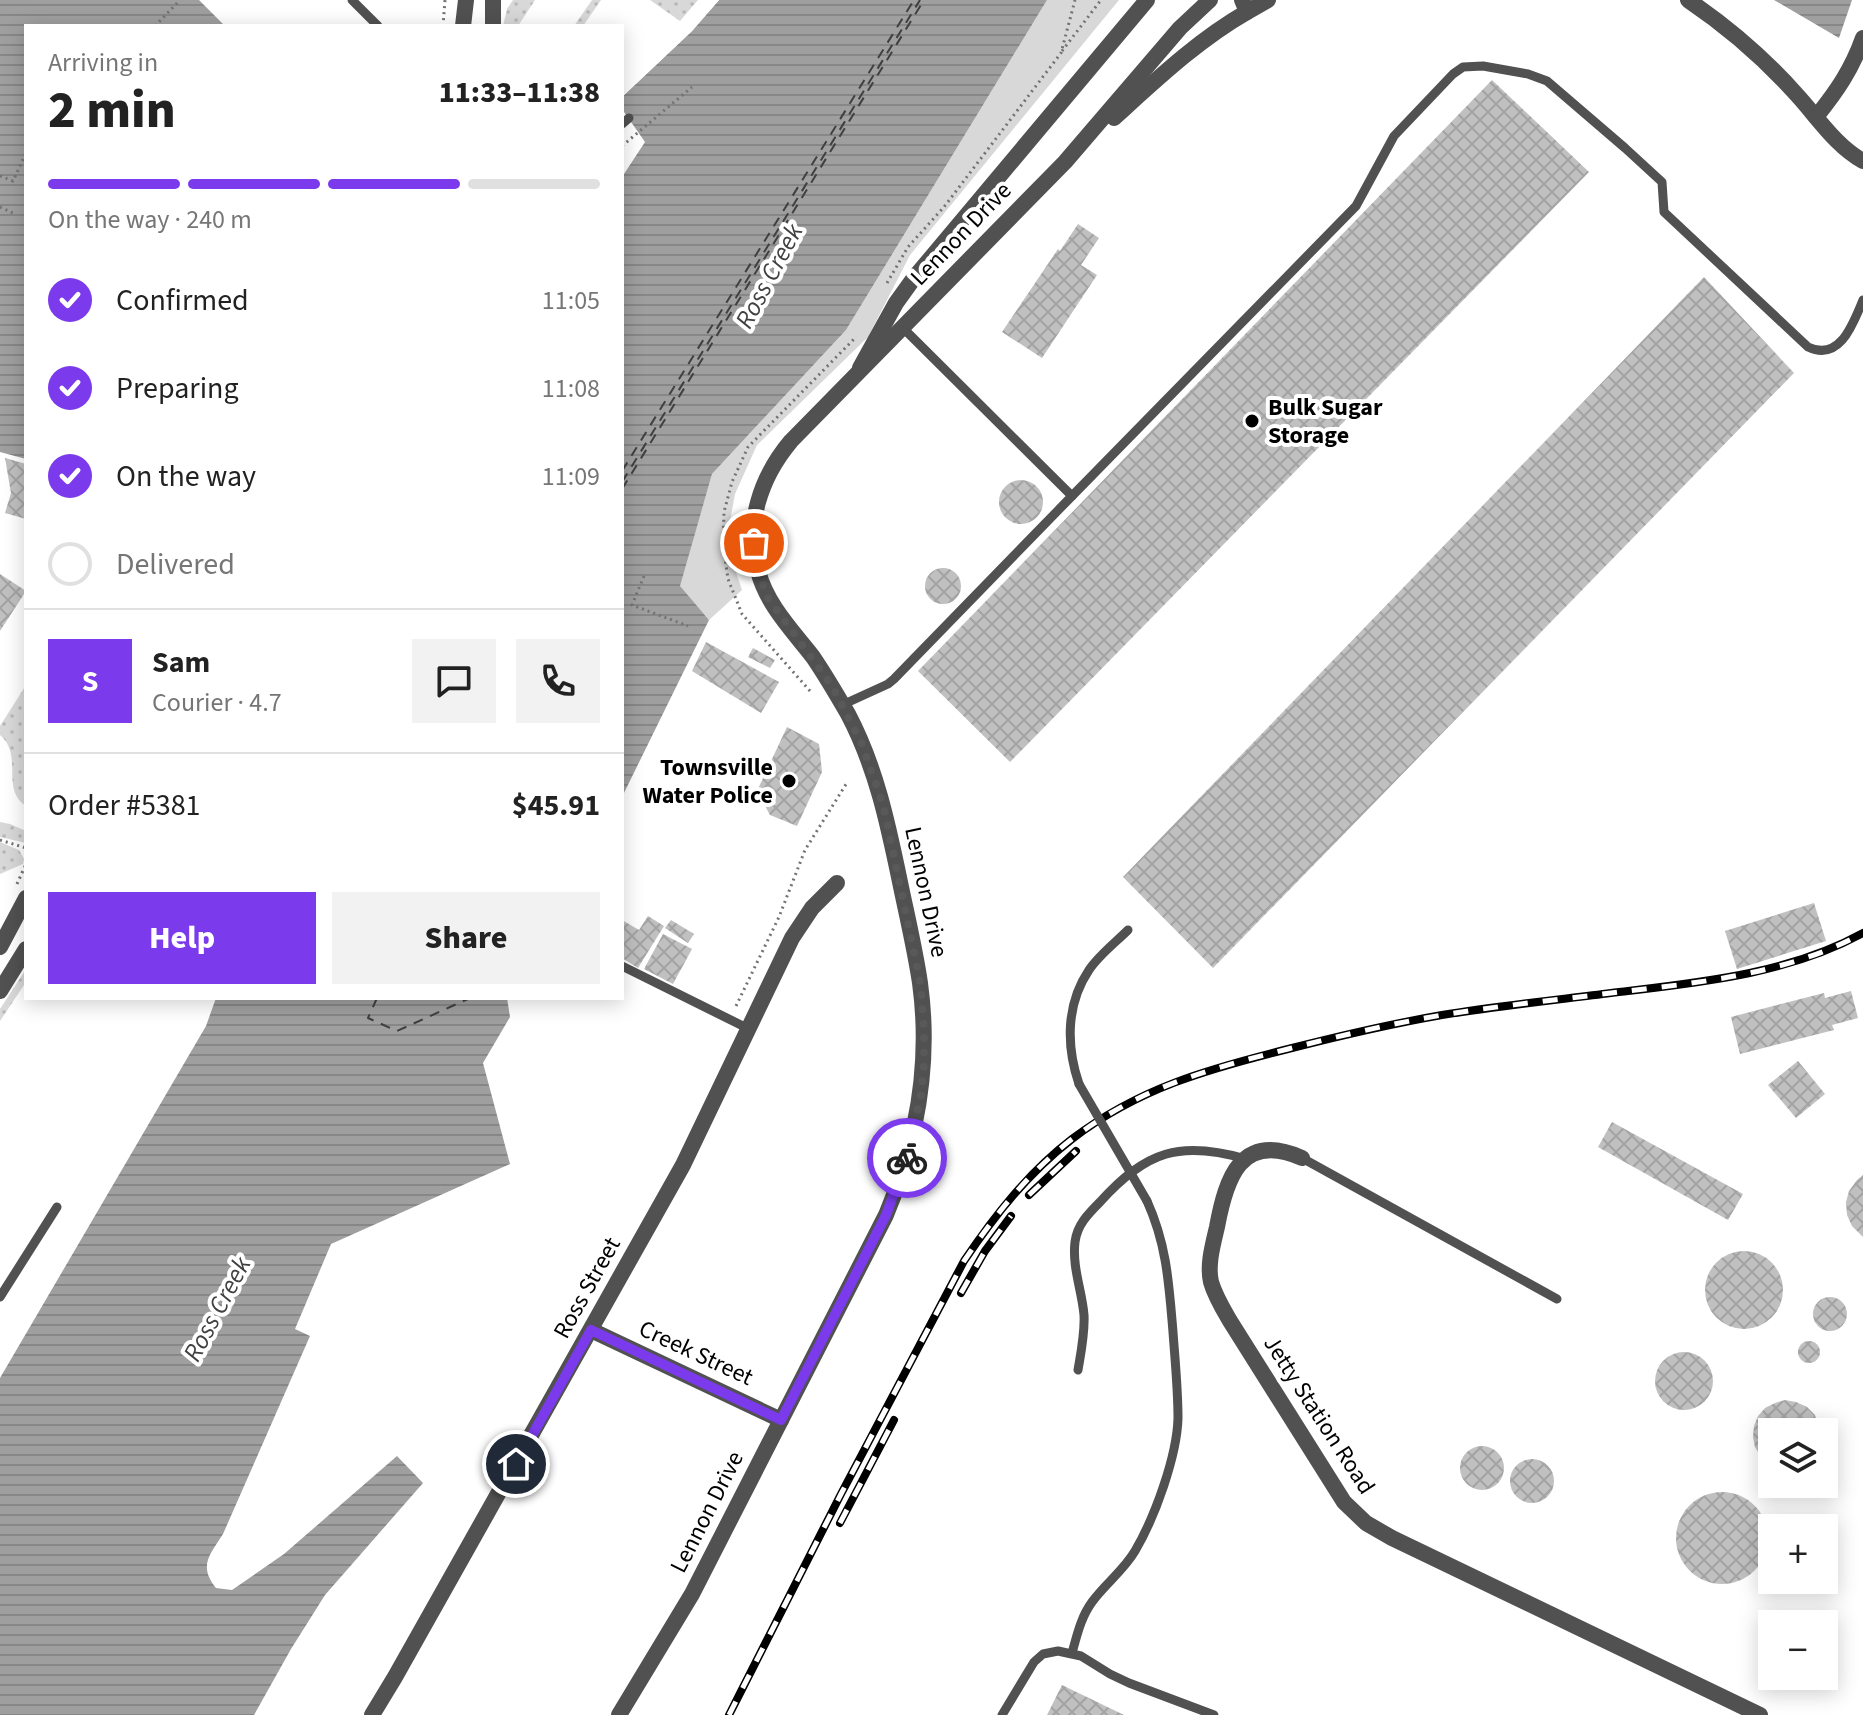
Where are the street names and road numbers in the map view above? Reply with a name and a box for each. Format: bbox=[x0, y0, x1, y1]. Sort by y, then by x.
street label: Lennon Drive bbox=[902, 174, 1020, 294]
street label: Lennon Drive bbox=[895, 824, 957, 960]
street label: Ross Street bbox=[545, 1231, 629, 1345]
street label: Creek Street bbox=[633, 1311, 759, 1395]
street label: Jetty Station Road bbox=[1254, 1329, 1384, 1501]
street label: Lennon Drive bbox=[661, 1445, 753, 1579]

